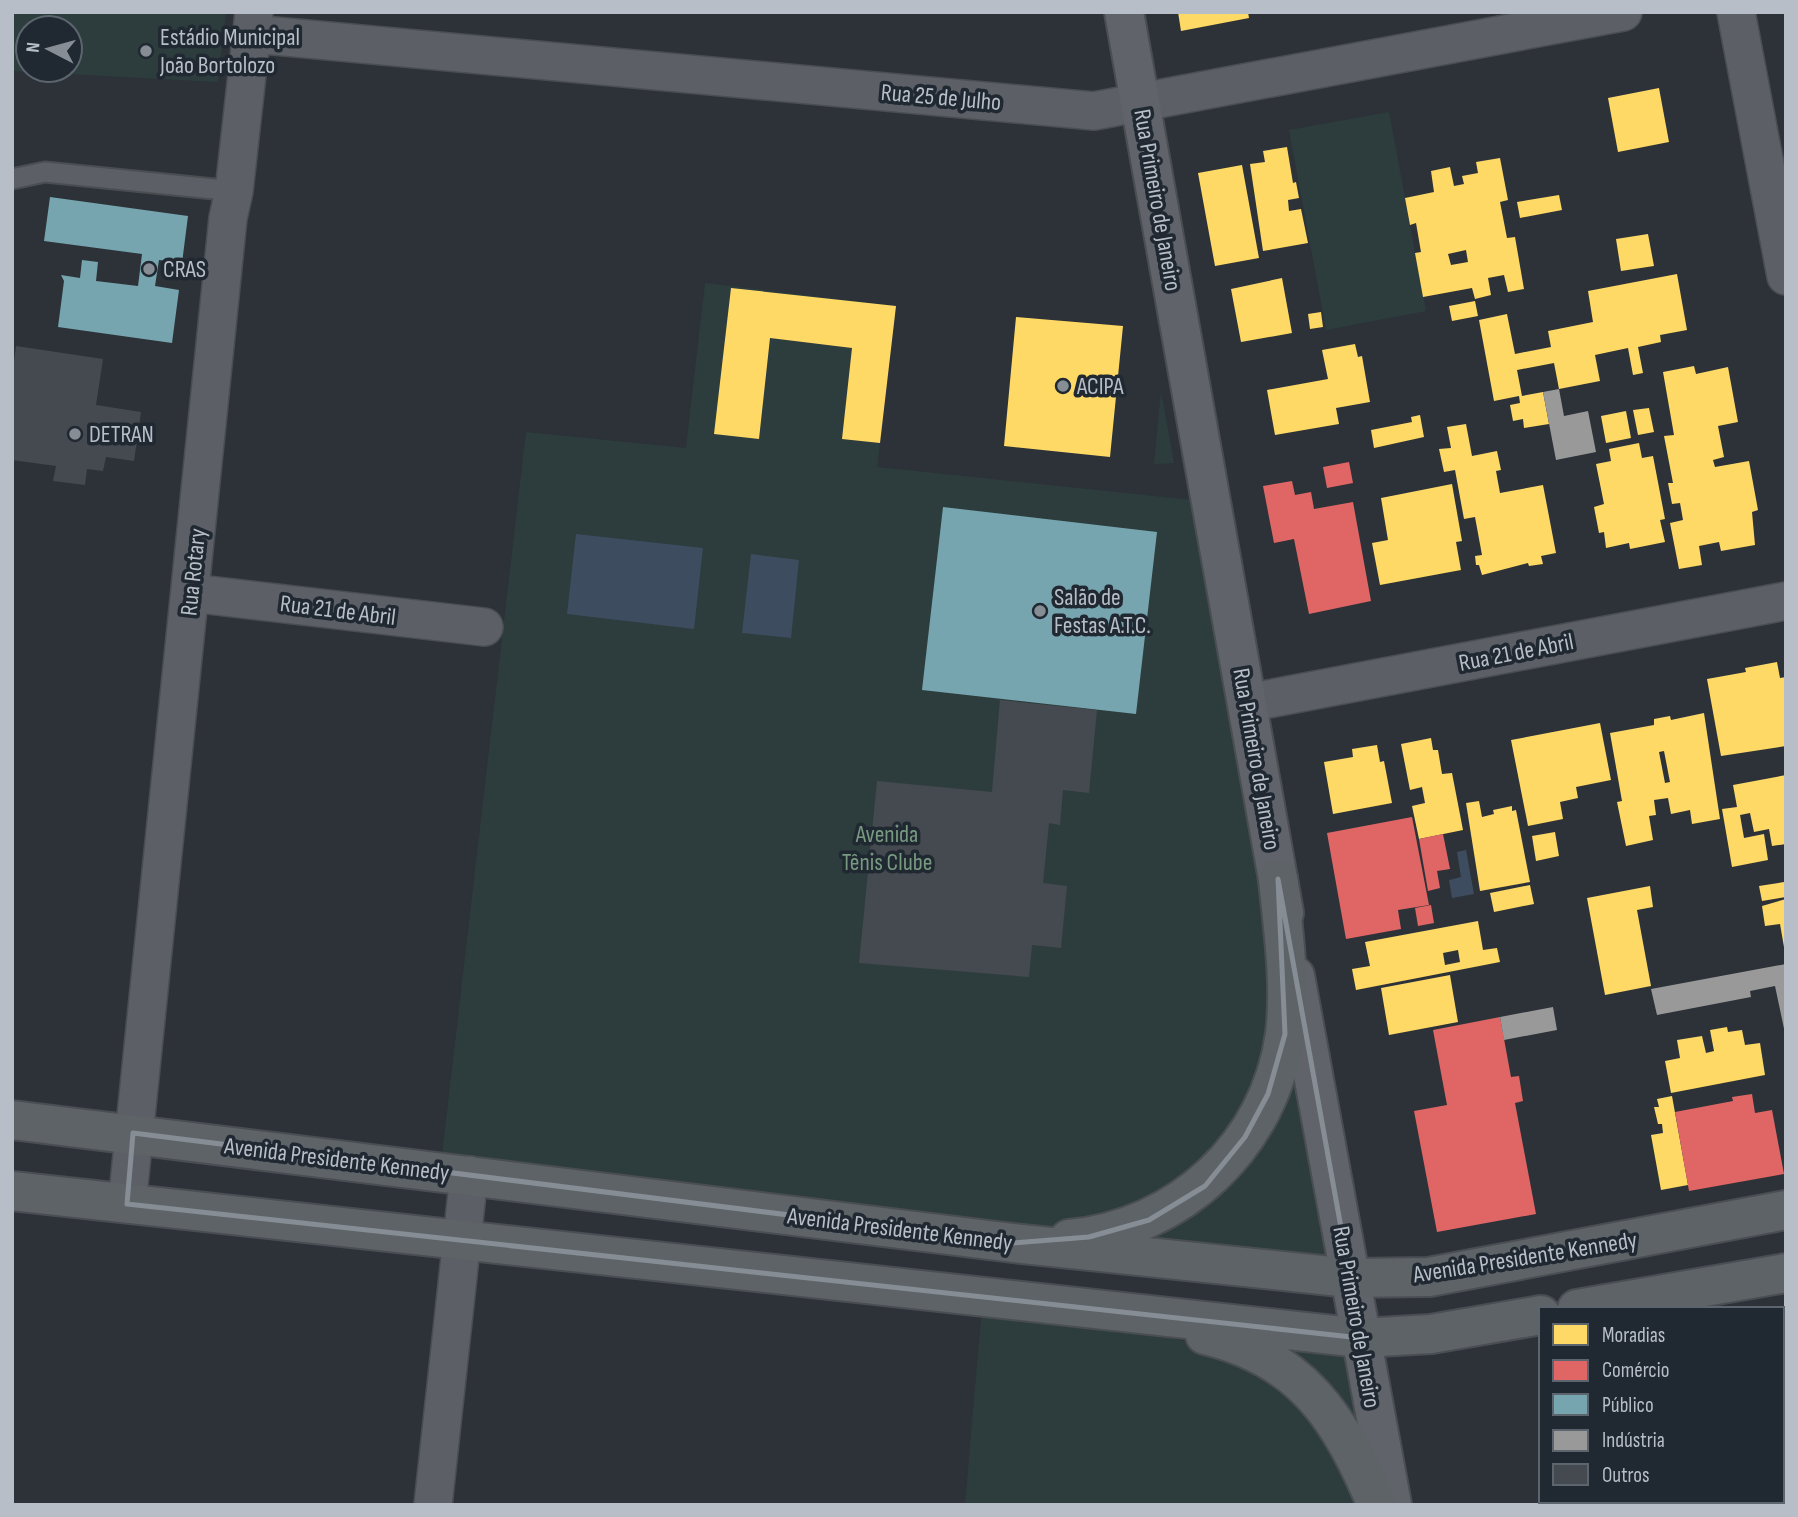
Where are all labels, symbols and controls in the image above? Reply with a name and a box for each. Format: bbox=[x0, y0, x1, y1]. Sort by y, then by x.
north arrow bbox=[14, 14, 84, 84]
place label: Estádio Municipal João Bortolozo bbox=[159, 23, 300, 80]
text: N bbox=[22, 41, 46, 54]
marker: Estádio Municipal João Bortolozo bbox=[138, 43, 154, 59]
street label: Rua 25 de Julho bbox=[880, 78, 1002, 117]
street label: Rua Primeiro de Janeiro bbox=[1127, 107, 1188, 293]
place label: CRAS bbox=[163, 255, 206, 284]
marker: CRAS bbox=[141, 261, 157, 277]
place label: ACIPA bbox=[1076, 372, 1124, 401]
marker: ACIPA bbox=[1055, 378, 1071, 394]
place label: DETRAN bbox=[89, 420, 154, 449]
marker: DETRAN bbox=[67, 426, 83, 442]
street label: Rua Rotary bbox=[174, 527, 213, 617]
place label: Salão de Festas A.T.C. bbox=[1054, 583, 1151, 640]
street label: Rua 21 de Abril bbox=[279, 589, 397, 632]
marker: Salão de Festas A.T.C. bbox=[1032, 603, 1048, 619]
street label: Rua 21 de Abril bbox=[1456, 627, 1576, 678]
street label: Rua Primeiro de Janeiro bbox=[1226, 666, 1287, 852]
park label: Avenida Tênis Clube bbox=[842, 820, 932, 877]
street label: Avenida Presidente Kennedy bbox=[222, 1131, 451, 1188]
street label: Avenida Presidente Kennedy bbox=[785, 1201, 1014, 1258]
street label: Rua Primeiro de Janeiro bbox=[1326, 1224, 1387, 1410]
street label: Avenida Presidente Kennedy bbox=[1410, 1225, 1639, 1290]
legend bbox=[1539, 1307, 1784, 1503]
text: Moradias bbox=[1602, 1323, 1665, 1348]
text: Comércio bbox=[1602, 1358, 1669, 1383]
text: Público bbox=[1602, 1393, 1654, 1418]
text: Indústria bbox=[1602, 1428, 1665, 1453]
text: Outros bbox=[1602, 1463, 1649, 1488]

